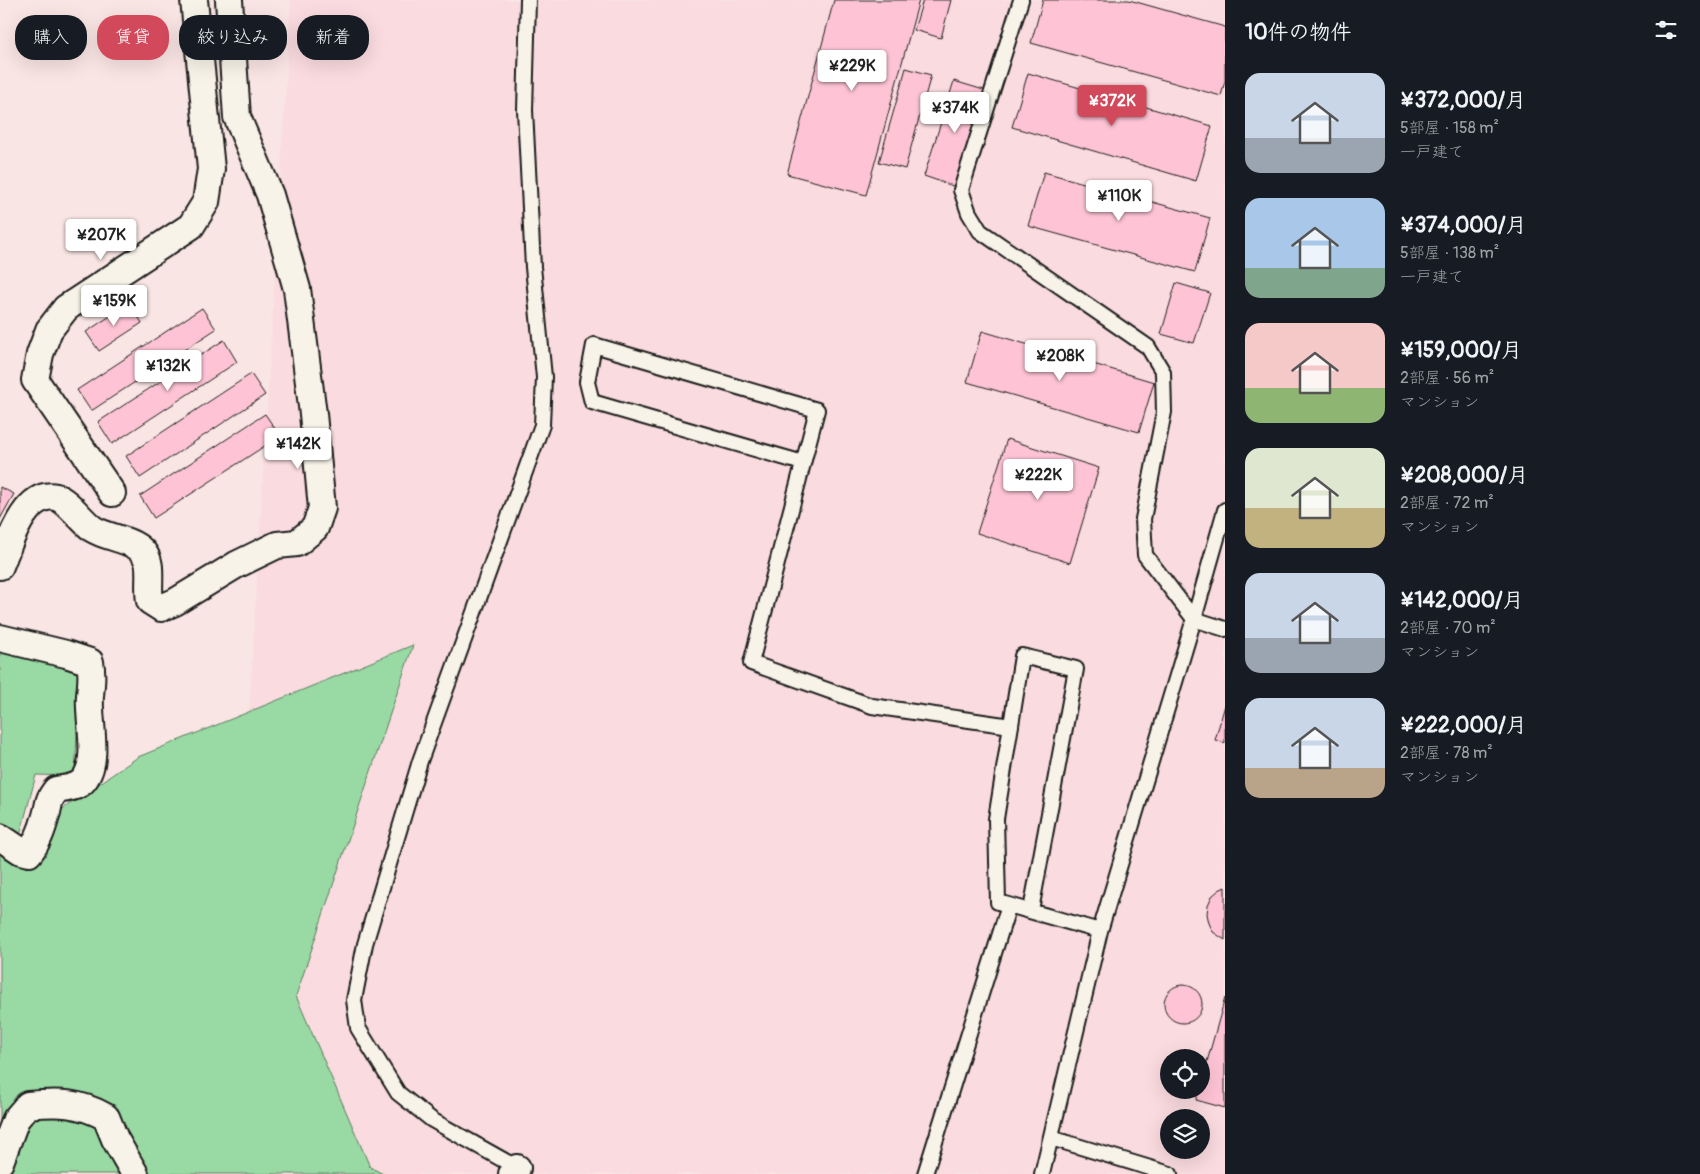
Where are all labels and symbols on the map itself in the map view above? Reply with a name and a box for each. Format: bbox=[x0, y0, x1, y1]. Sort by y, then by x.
pin: ¥229K bbox=[817, 49, 887, 92]
pin: ¥372K bbox=[1077, 84, 1147, 127]
pin: ¥374K bbox=[920, 92, 990, 134]
pin: ¥110K bbox=[1084, 180, 1154, 222]
pin: ¥207K bbox=[66, 218, 136, 261]
pin: ¥159K bbox=[79, 284, 149, 327]
pin: ¥208K bbox=[1025, 340, 1095, 382]
pin: ¥132K bbox=[133, 350, 203, 392]
pin: ¥142K bbox=[263, 428, 333, 470]
pin: ¥222K bbox=[1003, 458, 1073, 501]

